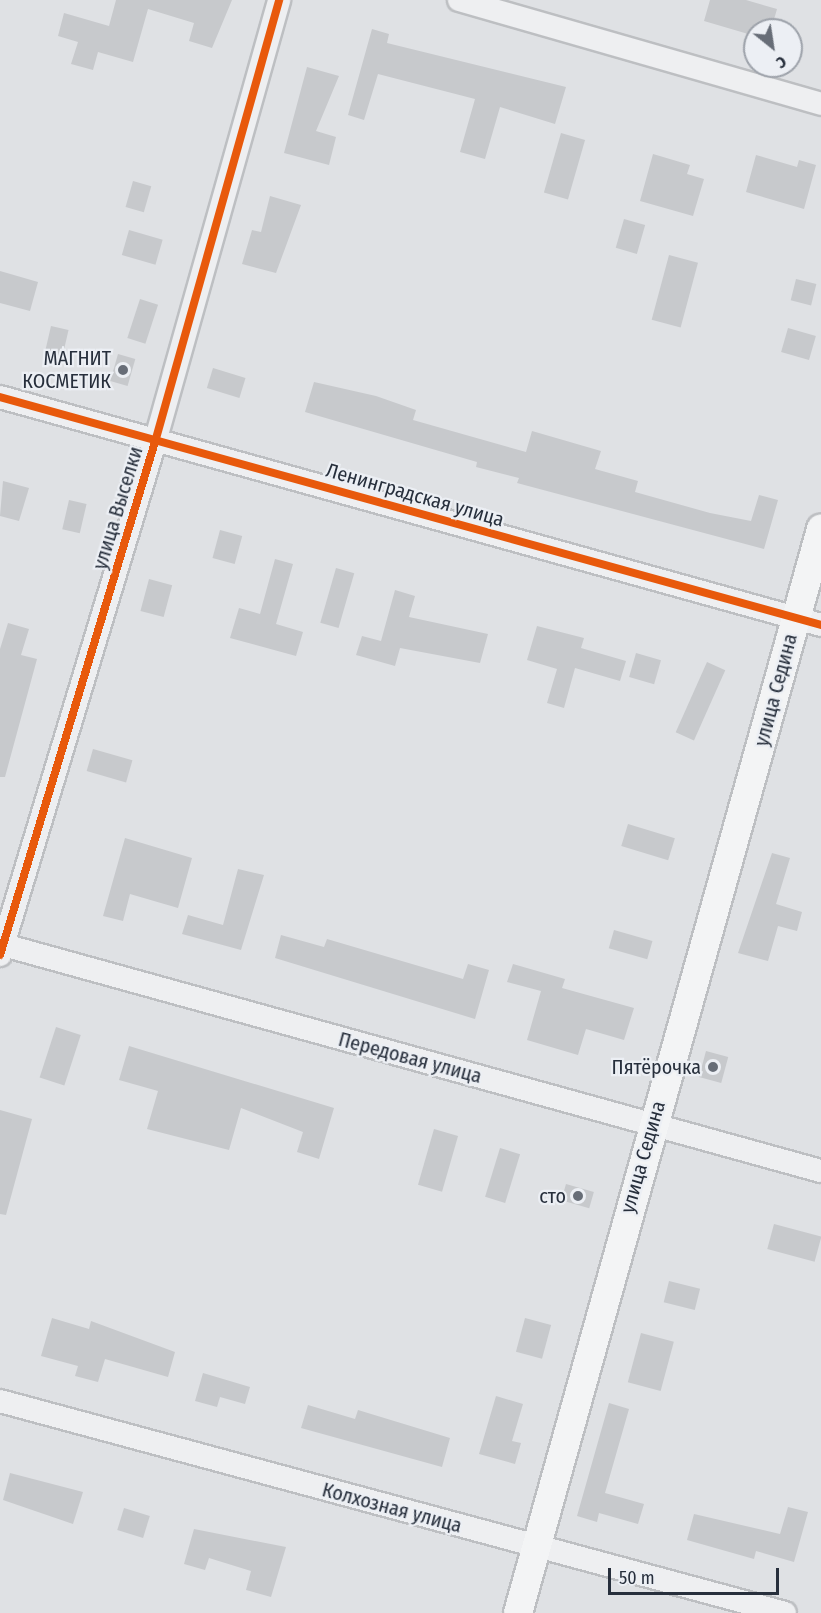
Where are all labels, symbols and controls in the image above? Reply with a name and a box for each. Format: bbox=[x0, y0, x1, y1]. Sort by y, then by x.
north arrow bbox=[743, 18, 803, 78]
text: С bbox=[773, 52, 790, 73]
place label: МАГНИТ КОСМЕТИК bbox=[22, 346, 111, 393]
marker: МАГНИТ КОСМЕТИК bbox=[116, 363, 130, 377]
street label: улица Выселки bbox=[88, 444, 148, 572]
street label: Ленинградская улица bbox=[323, 458, 507, 532]
street label: улица Седина bbox=[749, 631, 803, 749]
street label: Передовая улица bbox=[336, 1027, 484, 1089]
place label: Пятёрочка bbox=[612, 1055, 701, 1079]
marker: Пятёрочка bbox=[706, 1060, 720, 1074]
street label: улица Седина bbox=[616, 1098, 670, 1216]
place label: сто bbox=[539, 1184, 566, 1208]
marker: сто bbox=[571, 1189, 585, 1203]
street label: Колхозная улица bbox=[320, 1478, 464, 1538]
scale bar bbox=[611, 1556, 782, 1594]
text: 50 m bbox=[619, 1567, 655, 1589]

